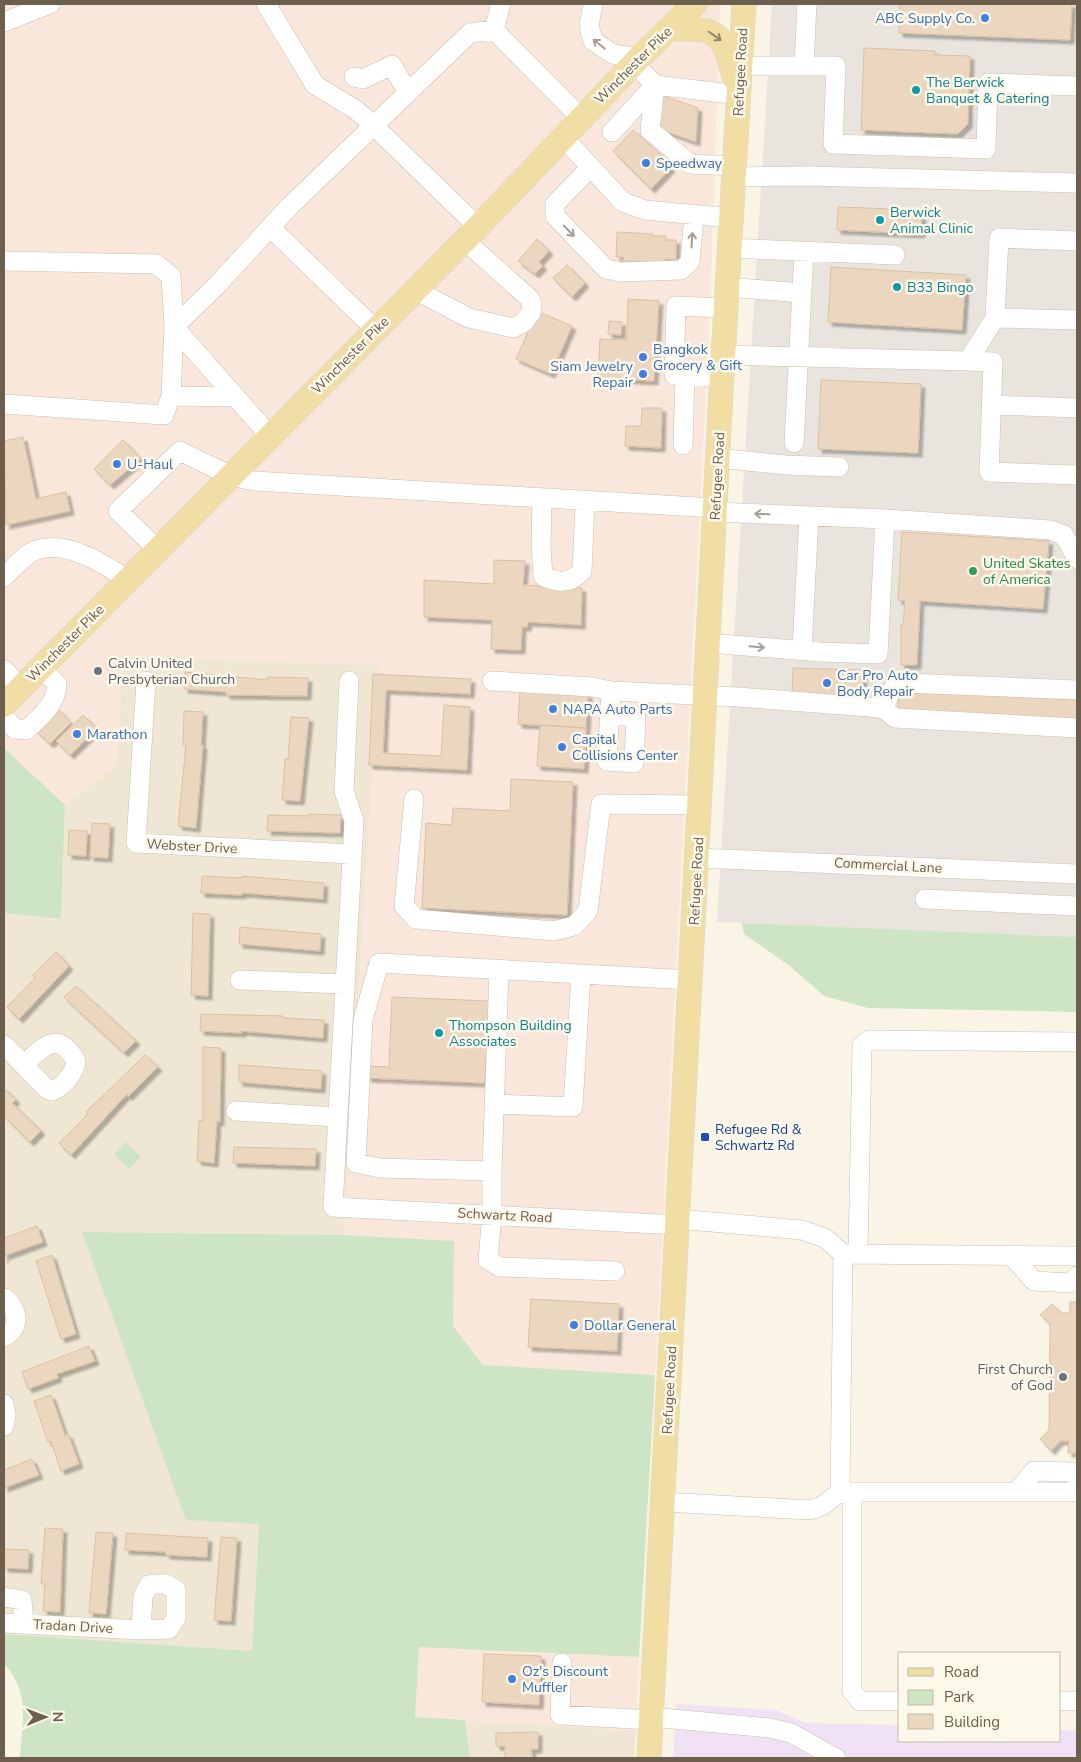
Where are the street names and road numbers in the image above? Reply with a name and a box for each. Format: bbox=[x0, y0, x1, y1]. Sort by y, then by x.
street label: Winchester Pike bbox=[590, 22, 676, 108]
street label: Refugee Road bbox=[729, 27, 752, 117]
street label: Winchester Pike bbox=[307, 312, 393, 398]
street label: Refugee Road bbox=[706, 431, 729, 521]
street label: Winchester Pike bbox=[22, 600, 108, 686]
street label: Webster Drive bbox=[146, 835, 238, 858]
street label: Refugee Road bbox=[685, 836, 708, 926]
street label: Commercial Lane bbox=[833, 853, 943, 878]
street label: Schwartz Road bbox=[457, 1204, 553, 1227]
street label: Refugee Road bbox=[658, 1345, 681, 1435]
street label: Tradan Drive bbox=[33, 1615, 113, 1638]

